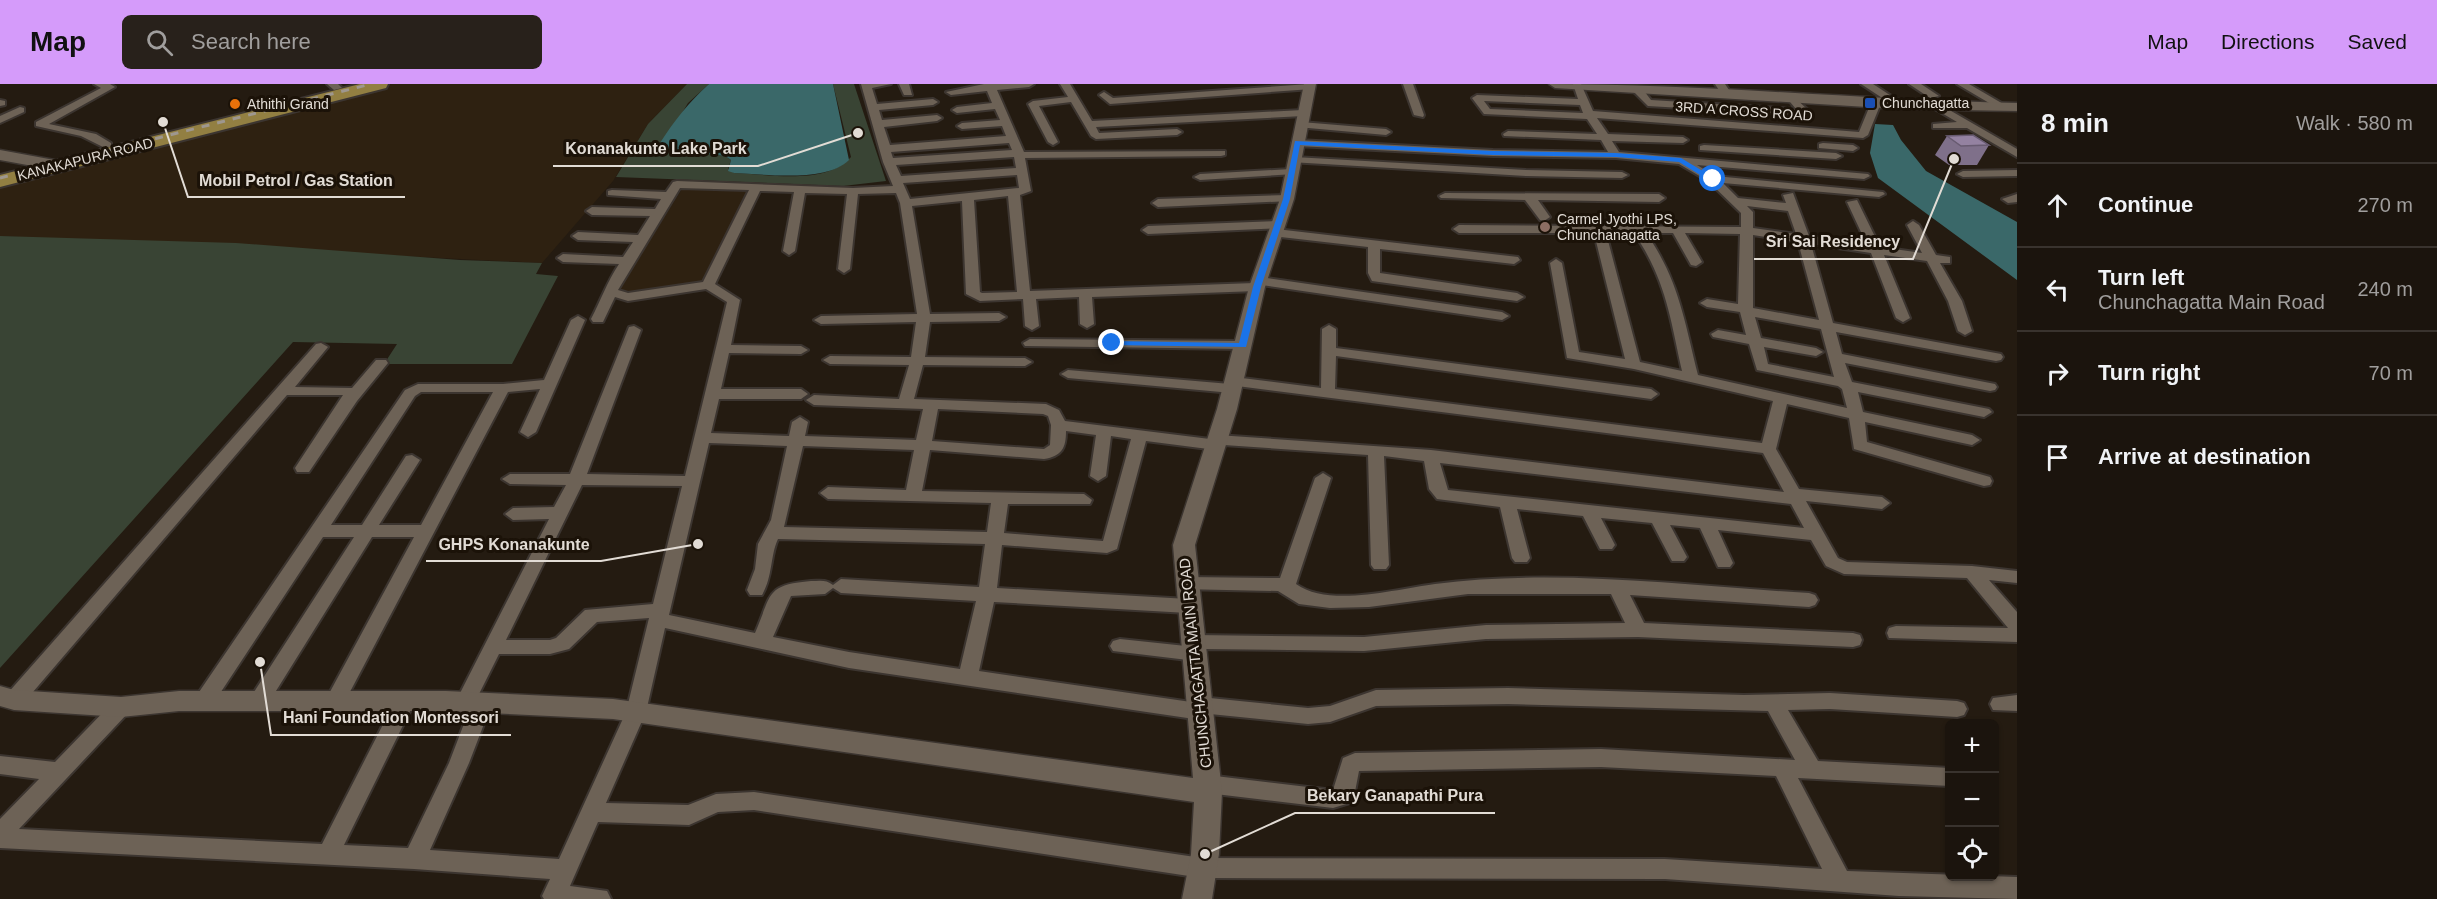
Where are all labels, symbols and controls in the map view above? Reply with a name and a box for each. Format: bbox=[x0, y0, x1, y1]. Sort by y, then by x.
search box bbox=[122, 15, 542, 69]
text: Map bbox=[30, 26, 86, 57]
icon: search bbox=[143, 26, 176, 59]
text: Search here bbox=[191, 29, 311, 54]
text: Map bbox=[2147, 30, 2188, 53]
text: Directions bbox=[2221, 30, 2314, 53]
text: Saved bbox=[2347, 30, 2407, 53]
place label: Chunchagatta bbox=[1882, 95, 1969, 111]
place label: Athithi Grand bbox=[247, 96, 329, 112]
marker: Chunchagatta bbox=[1863, 96, 1877, 110]
marker: Athithi Grand bbox=[228, 97, 242, 111]
street label: 3RD A CROSS ROAD bbox=[1675, 98, 1813, 124]
text: 8 min bbox=[2041, 108, 2109, 138]
text: Walk · 580 m bbox=[2296, 112, 2413, 134]
callout: Konanakunte Lake Park bbox=[553, 132, 758, 166]
street label: KANAKAPURA ROAD bbox=[16, 134, 154, 184]
text: Konanakunte Lake Park bbox=[565, 140, 747, 157]
callout: Mobil Petrol / Gas Station bbox=[188, 163, 405, 197]
route start bbox=[1699, 165, 1725, 191]
text: Mobil Petrol / Gas Station bbox=[199, 172, 393, 189]
icon: ahead bbox=[2041, 189, 2074, 222]
text: Continue bbox=[2098, 192, 2193, 217]
text: 270 m bbox=[2357, 194, 2413, 216]
place label: Carmel Jyothi LPS, Chunchanagatta bbox=[1557, 211, 1677, 243]
marker: Carmel Jyothi LPS, Chunchanagatta bbox=[1538, 220, 1552, 234]
callout: Sri Sai Residency bbox=[1754, 225, 1913, 259]
text: Sri Sai Residency bbox=[1766, 233, 1900, 250]
text: Turn left bbox=[2098, 265, 2184, 290]
icon: left bbox=[2041, 273, 2074, 306]
text: 240 m bbox=[2357, 278, 2413, 300]
text: Chunchagatta Main Road bbox=[2098, 291, 2325, 313]
route end bbox=[1098, 329, 1124, 355]
icon: right bbox=[2041, 357, 2074, 390]
text: Turn right bbox=[2098, 360, 2200, 385]
text: 70 m bbox=[2369, 362, 2413, 384]
icon: arrive bbox=[2041, 441, 2074, 474]
text: Arrive at destination bbox=[2098, 444, 2311, 469]
callout: GHPS Konanakunte bbox=[426, 527, 601, 561]
text: GHPS Konanakunte bbox=[438, 536, 590, 553]
street label: CHUNCHAGATTA MAIN ROAD bbox=[1175, 557, 1214, 769]
callout: Hani Foundation Montessori bbox=[271, 701, 511, 735]
text: Hani Foundation Montessori bbox=[283, 709, 499, 726]
map controls bbox=[1945, 719, 1999, 881]
button: + bbox=[1945, 719, 1999, 773]
button: − bbox=[1945, 773, 1999, 827]
callout: Bekary Ganapathi Pura bbox=[1295, 779, 1495, 813]
text: Bekary Ganapathi Pura bbox=[1307, 787, 1483, 804]
button: locate bbox=[1945, 827, 1999, 881]

